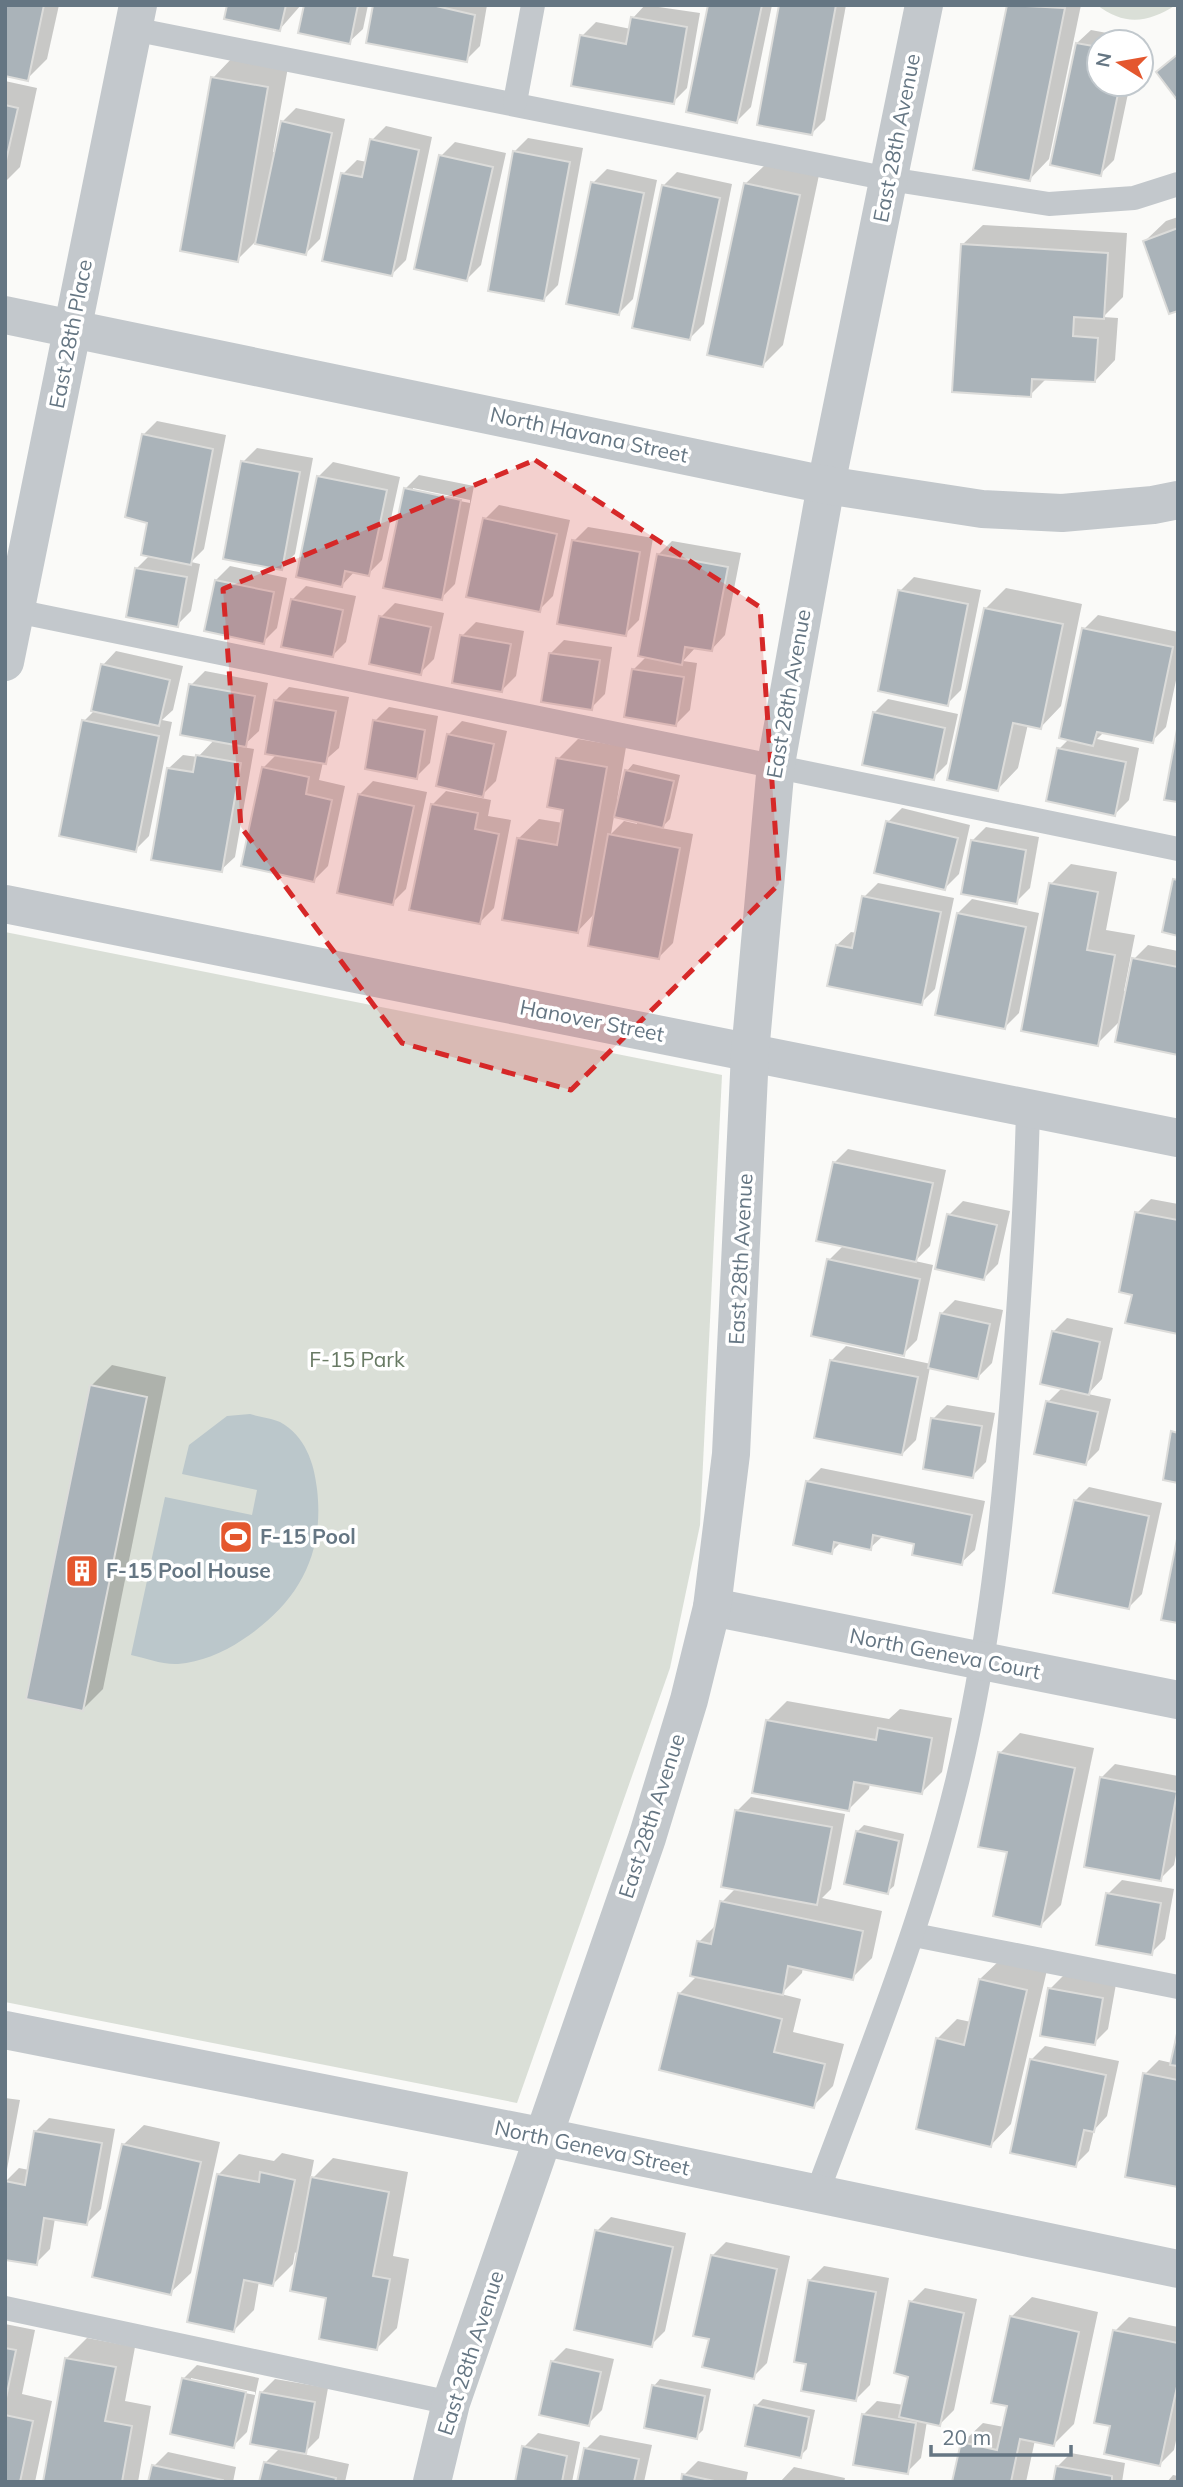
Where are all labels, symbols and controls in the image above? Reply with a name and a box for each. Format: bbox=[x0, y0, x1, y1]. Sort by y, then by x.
north arrow bbox=[1085, 28, 1155, 98]
text: N bbox=[1090, 50, 1116, 69]
street label: East 28th Avenue bbox=[867, 51, 925, 224]
street label: East 28th Place bbox=[43, 257, 97, 410]
street label: North Havana Street bbox=[488, 400, 690, 468]
street label: East 28th Avenue bbox=[760, 607, 816, 780]
street label: Hanover Street bbox=[518, 993, 667, 1047]
street label: East 28th Avenue bbox=[723, 1173, 757, 1345]
park label: F-15 Park bbox=[309, 1346, 405, 1372]
sports icon: F-15 Pool bbox=[217, 1518, 255, 1556]
place label: F-15 Pool bbox=[260, 1523, 356, 1549]
building icon: F-15 Pool House bbox=[63, 1552, 101, 1590]
place label: F-15 Pool House bbox=[106, 1557, 271, 1583]
street label: North Geneva Court bbox=[848, 1622, 1043, 1684]
street label: East 28th Avenue bbox=[612, 1730, 690, 1901]
street label: North Geneva Street bbox=[492, 2114, 692, 2180]
street label: East 28th Avenue bbox=[431, 2267, 509, 2438]
scale bar bbox=[931, 2414, 1071, 2458]
text: 20 m bbox=[942, 2424, 991, 2450]

